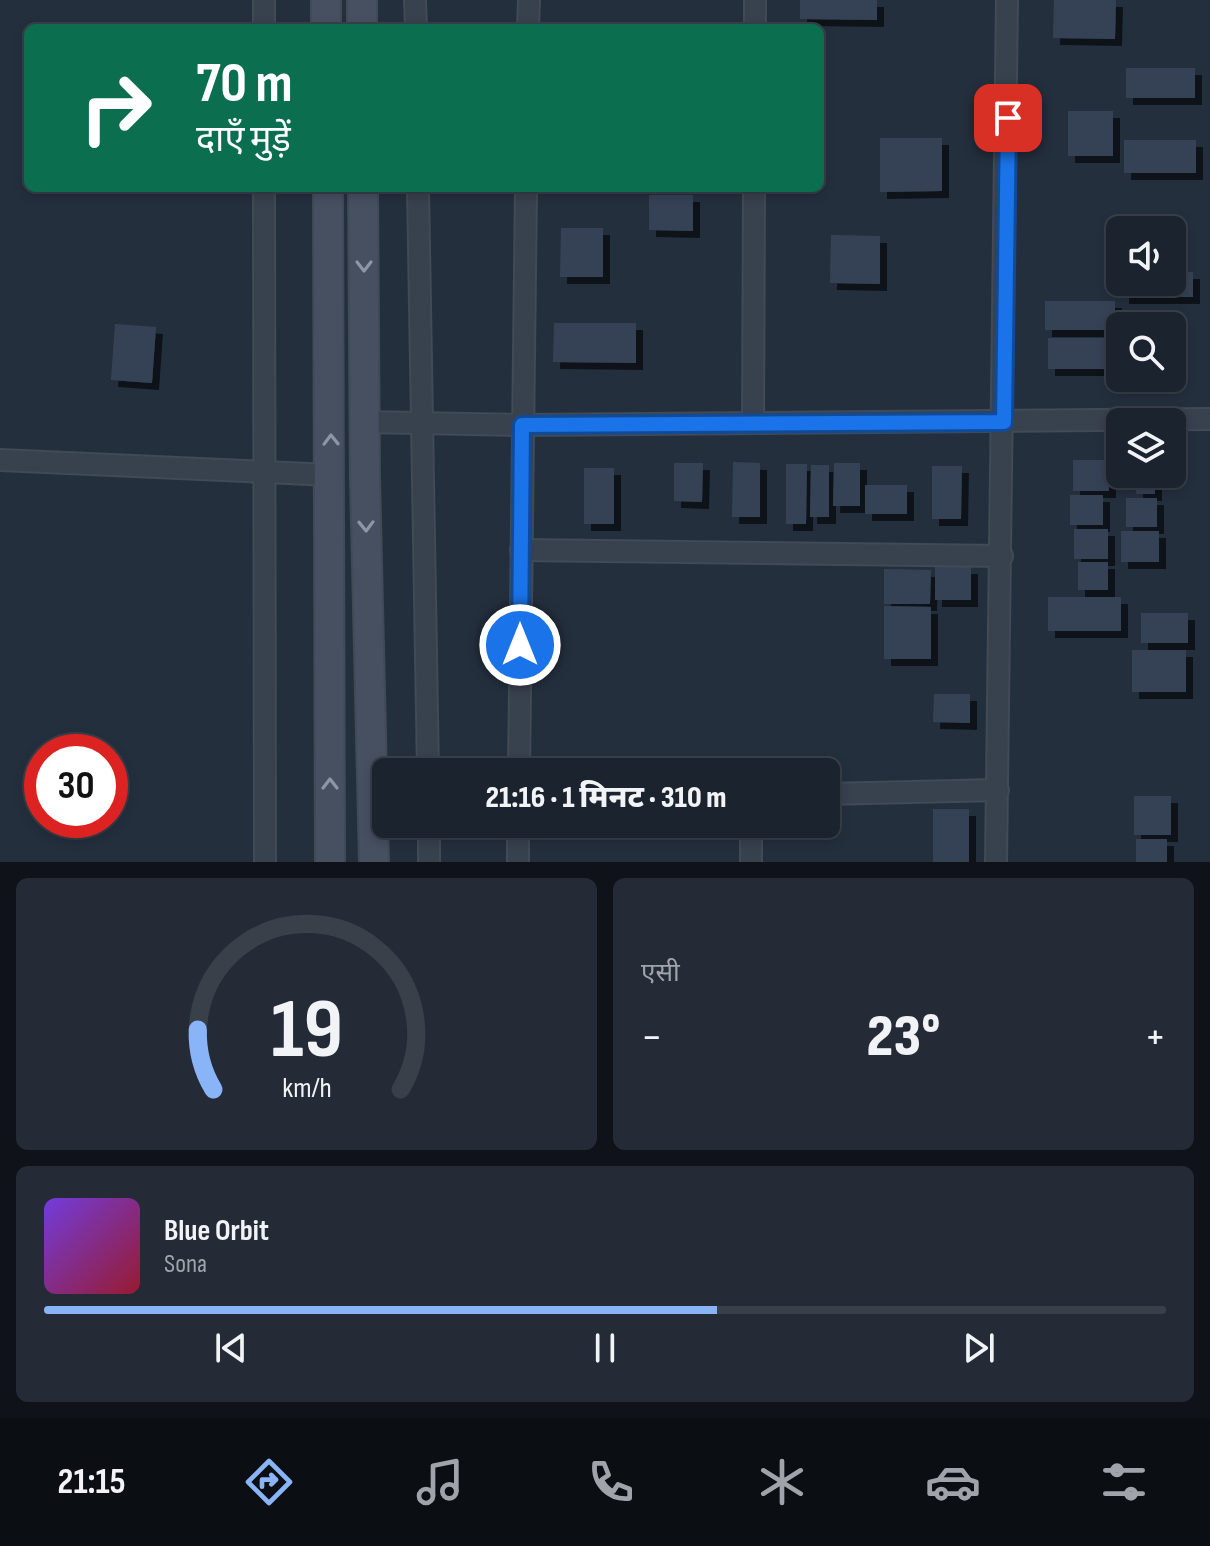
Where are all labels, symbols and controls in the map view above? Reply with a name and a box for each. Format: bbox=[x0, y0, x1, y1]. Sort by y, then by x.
text: 70 m bbox=[196, 51, 293, 118]
icon: right bbox=[64, 56, 168, 160]
pin bbox=[974, 84, 1042, 152]
icon: arrive bbox=[986, 96, 1030, 140]
text: दाएँ मुड़ें bbox=[196, 119, 291, 162]
map controls bbox=[1106, 216, 1186, 488]
button: sound bbox=[1106, 216, 1186, 296]
one-way arrow bbox=[355, 260, 372, 273]
button: search bbox=[1106, 312, 1186, 392]
button: layers bbox=[1106, 408, 1186, 488]
one-way arrow bbox=[322, 433, 340, 446]
one-way arrow bbox=[358, 520, 375, 533]
position arrow bbox=[478, 603, 562, 687]
speed limit sign: 30 bbox=[24, 734, 128, 838]
one-way arrow bbox=[321, 777, 339, 790]
text: 21:16 · 1 मिनट · 310 m bbox=[486, 780, 726, 816]
text: एसी bbox=[641, 958, 680, 989]
text: 19 bbox=[270, 981, 343, 1081]
text: 23° bbox=[867, 1001, 940, 1073]
text: − bbox=[641, 1011, 663, 1064]
text: + bbox=[1144, 1011, 1166, 1064]
text: km/h bbox=[282, 1071, 331, 1106]
text: Blue Orbit bbox=[164, 1213, 269, 1249]
text: Sona bbox=[164, 1249, 207, 1280]
icon: previous bbox=[209, 1326, 253, 1370]
icon: pause bbox=[583, 1326, 627, 1370]
icon: next bbox=[957, 1326, 1001, 1370]
icon: directions bbox=[241, 1454, 297, 1510]
icon: music bbox=[412, 1454, 468, 1510]
icon: phone bbox=[583, 1454, 639, 1510]
icon: climate bbox=[754, 1454, 810, 1510]
icon: car bbox=[925, 1454, 981, 1510]
icon: filters bbox=[1096, 1454, 1152, 1510]
text: 21:15 bbox=[58, 1461, 126, 1504]

